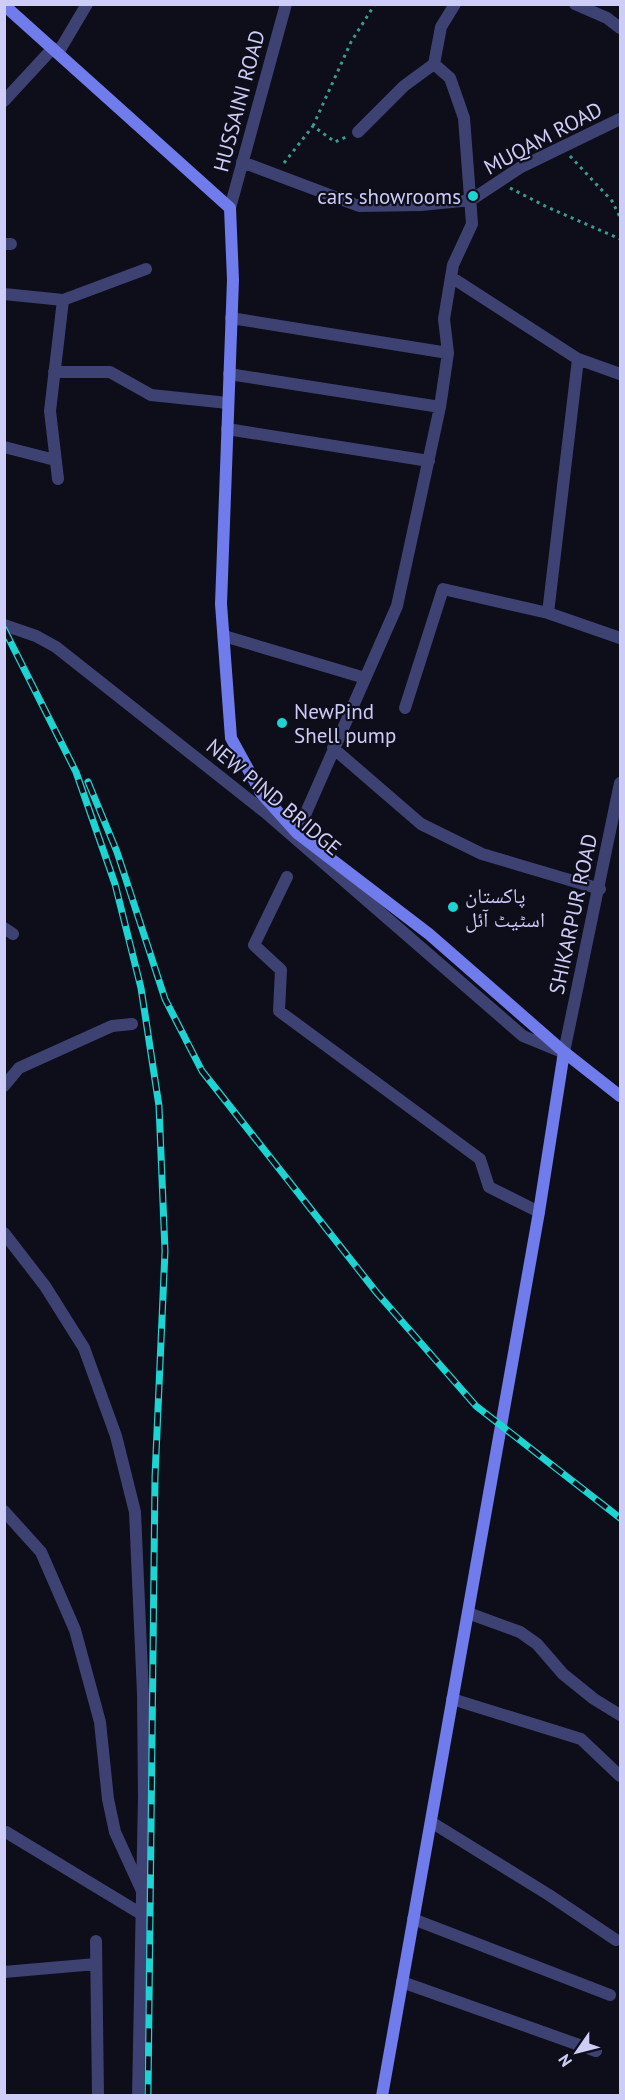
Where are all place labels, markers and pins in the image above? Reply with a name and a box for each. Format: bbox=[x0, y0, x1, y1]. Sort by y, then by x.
place label: cars showrooms bbox=[317, 183, 461, 210]
marker: cars showrooms bbox=[466, 189, 480, 203]
place label: NewPind Shell pump bbox=[294, 698, 396, 749]
marker: NewPind Shell pump bbox=[275, 716, 289, 730]
place label: پاکستان اسٹیٹ آئل bbox=[465, 882, 545, 933]
marker: پاکستان اسٹیٹ آئل bbox=[446, 900, 460, 914]

